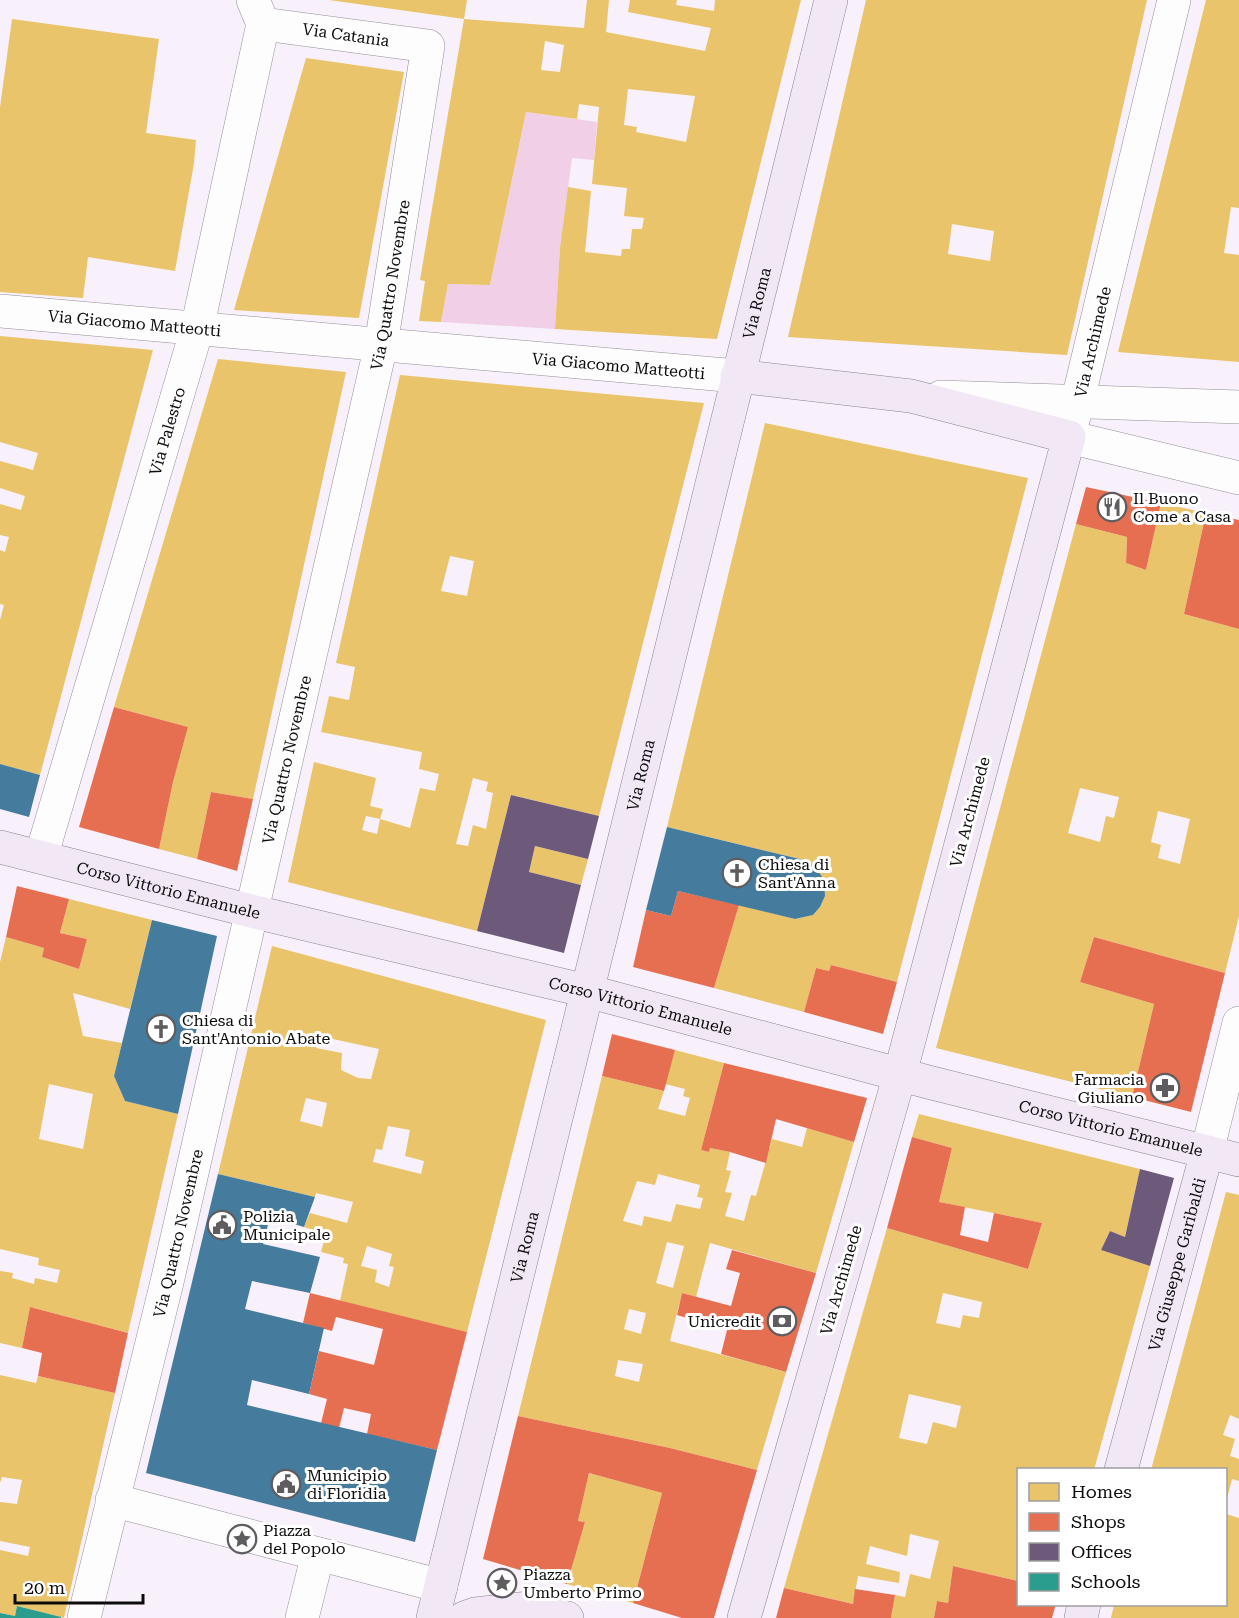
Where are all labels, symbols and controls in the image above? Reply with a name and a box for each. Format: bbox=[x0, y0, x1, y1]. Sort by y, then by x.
street label: Via Catania bbox=[301, 19, 391, 51]
street label: Via Quattro Novembre bbox=[366, 198, 413, 372]
street label: Via Roma bbox=[738, 265, 774, 341]
street label: Via Archimede bbox=[1071, 284, 1115, 399]
street label: Via Giacomo Matteotti bbox=[47, 306, 222, 340]
street label: Via Giacomo Matteotti bbox=[531, 348, 706, 383]
street label: Via Palestro bbox=[145, 385, 189, 478]
place label: Il Buono Come a Casa bbox=[1133, 489, 1231, 526]
restaurant icon: Il Buono Come a Casa bbox=[1096, 491, 1128, 523]
street label: Via Quattro Novembre bbox=[258, 673, 315, 846]
street label: Via Roma bbox=[622, 737, 658, 813]
street label: Via Archimede bbox=[946, 755, 994, 869]
place label: Chiesa di Sant'Anna bbox=[758, 855, 836, 892]
street label: Corso Vittorio Emanuele bbox=[75, 857, 263, 922]
church icon: Chiesa di Sant'Anna bbox=[721, 857, 753, 889]
street label: Corso Vittorio Emanuele bbox=[547, 973, 735, 1039]
place label: Chiesa di Sant'Antonio Abate bbox=[182, 1011, 330, 1048]
church icon: Chiesa di Sant'Antonio Abate bbox=[145, 1013, 177, 1045]
place label: Farmacia Giuliano bbox=[1074, 1070, 1144, 1107]
pharmacy icon: Farmacia Giuliano bbox=[1149, 1072, 1181, 1104]
street label: Corso Vittorio Emanuele bbox=[1017, 1096, 1205, 1160]
street label: Via Quattro Novembre bbox=[149, 1147, 207, 1320]
street label: Via Giuseppe Garibaldi bbox=[1144, 1176, 1209, 1353]
place label: Polizia Municipale bbox=[243, 1207, 331, 1244]
public building icon: Polizia Municipale bbox=[206, 1209, 238, 1241]
street label: Via Roma bbox=[506, 1209, 542, 1285]
street label: Via Archimede bbox=[816, 1223, 866, 1337]
bank icon: Unicredit bbox=[766, 1305, 798, 1337]
place label: Unicredit bbox=[688, 1312, 761, 1331]
place label: Municipio di Floridia bbox=[307, 1466, 387, 1503]
public building icon: Municipio di Floridia bbox=[270, 1468, 302, 1500]
legend bbox=[1017, 1468, 1227, 1606]
text: Homes bbox=[1071, 1481, 1132, 1502]
text: Shops bbox=[1071, 1511, 1125, 1532]
place label: Piazza del Popolo bbox=[263, 1521, 346, 1558]
place icon: Piazza del Popolo bbox=[226, 1523, 258, 1555]
text: Offices bbox=[1071, 1541, 1132, 1562]
place label: Piazza Umberto Primo bbox=[523, 1565, 642, 1602]
scale bar bbox=[15, 1567, 142, 1605]
place icon: Piazza Umberto Primo bbox=[486, 1567, 518, 1599]
text: Schools bbox=[1071, 1571, 1140, 1592]
text: 20 m bbox=[24, 1577, 65, 1598]

